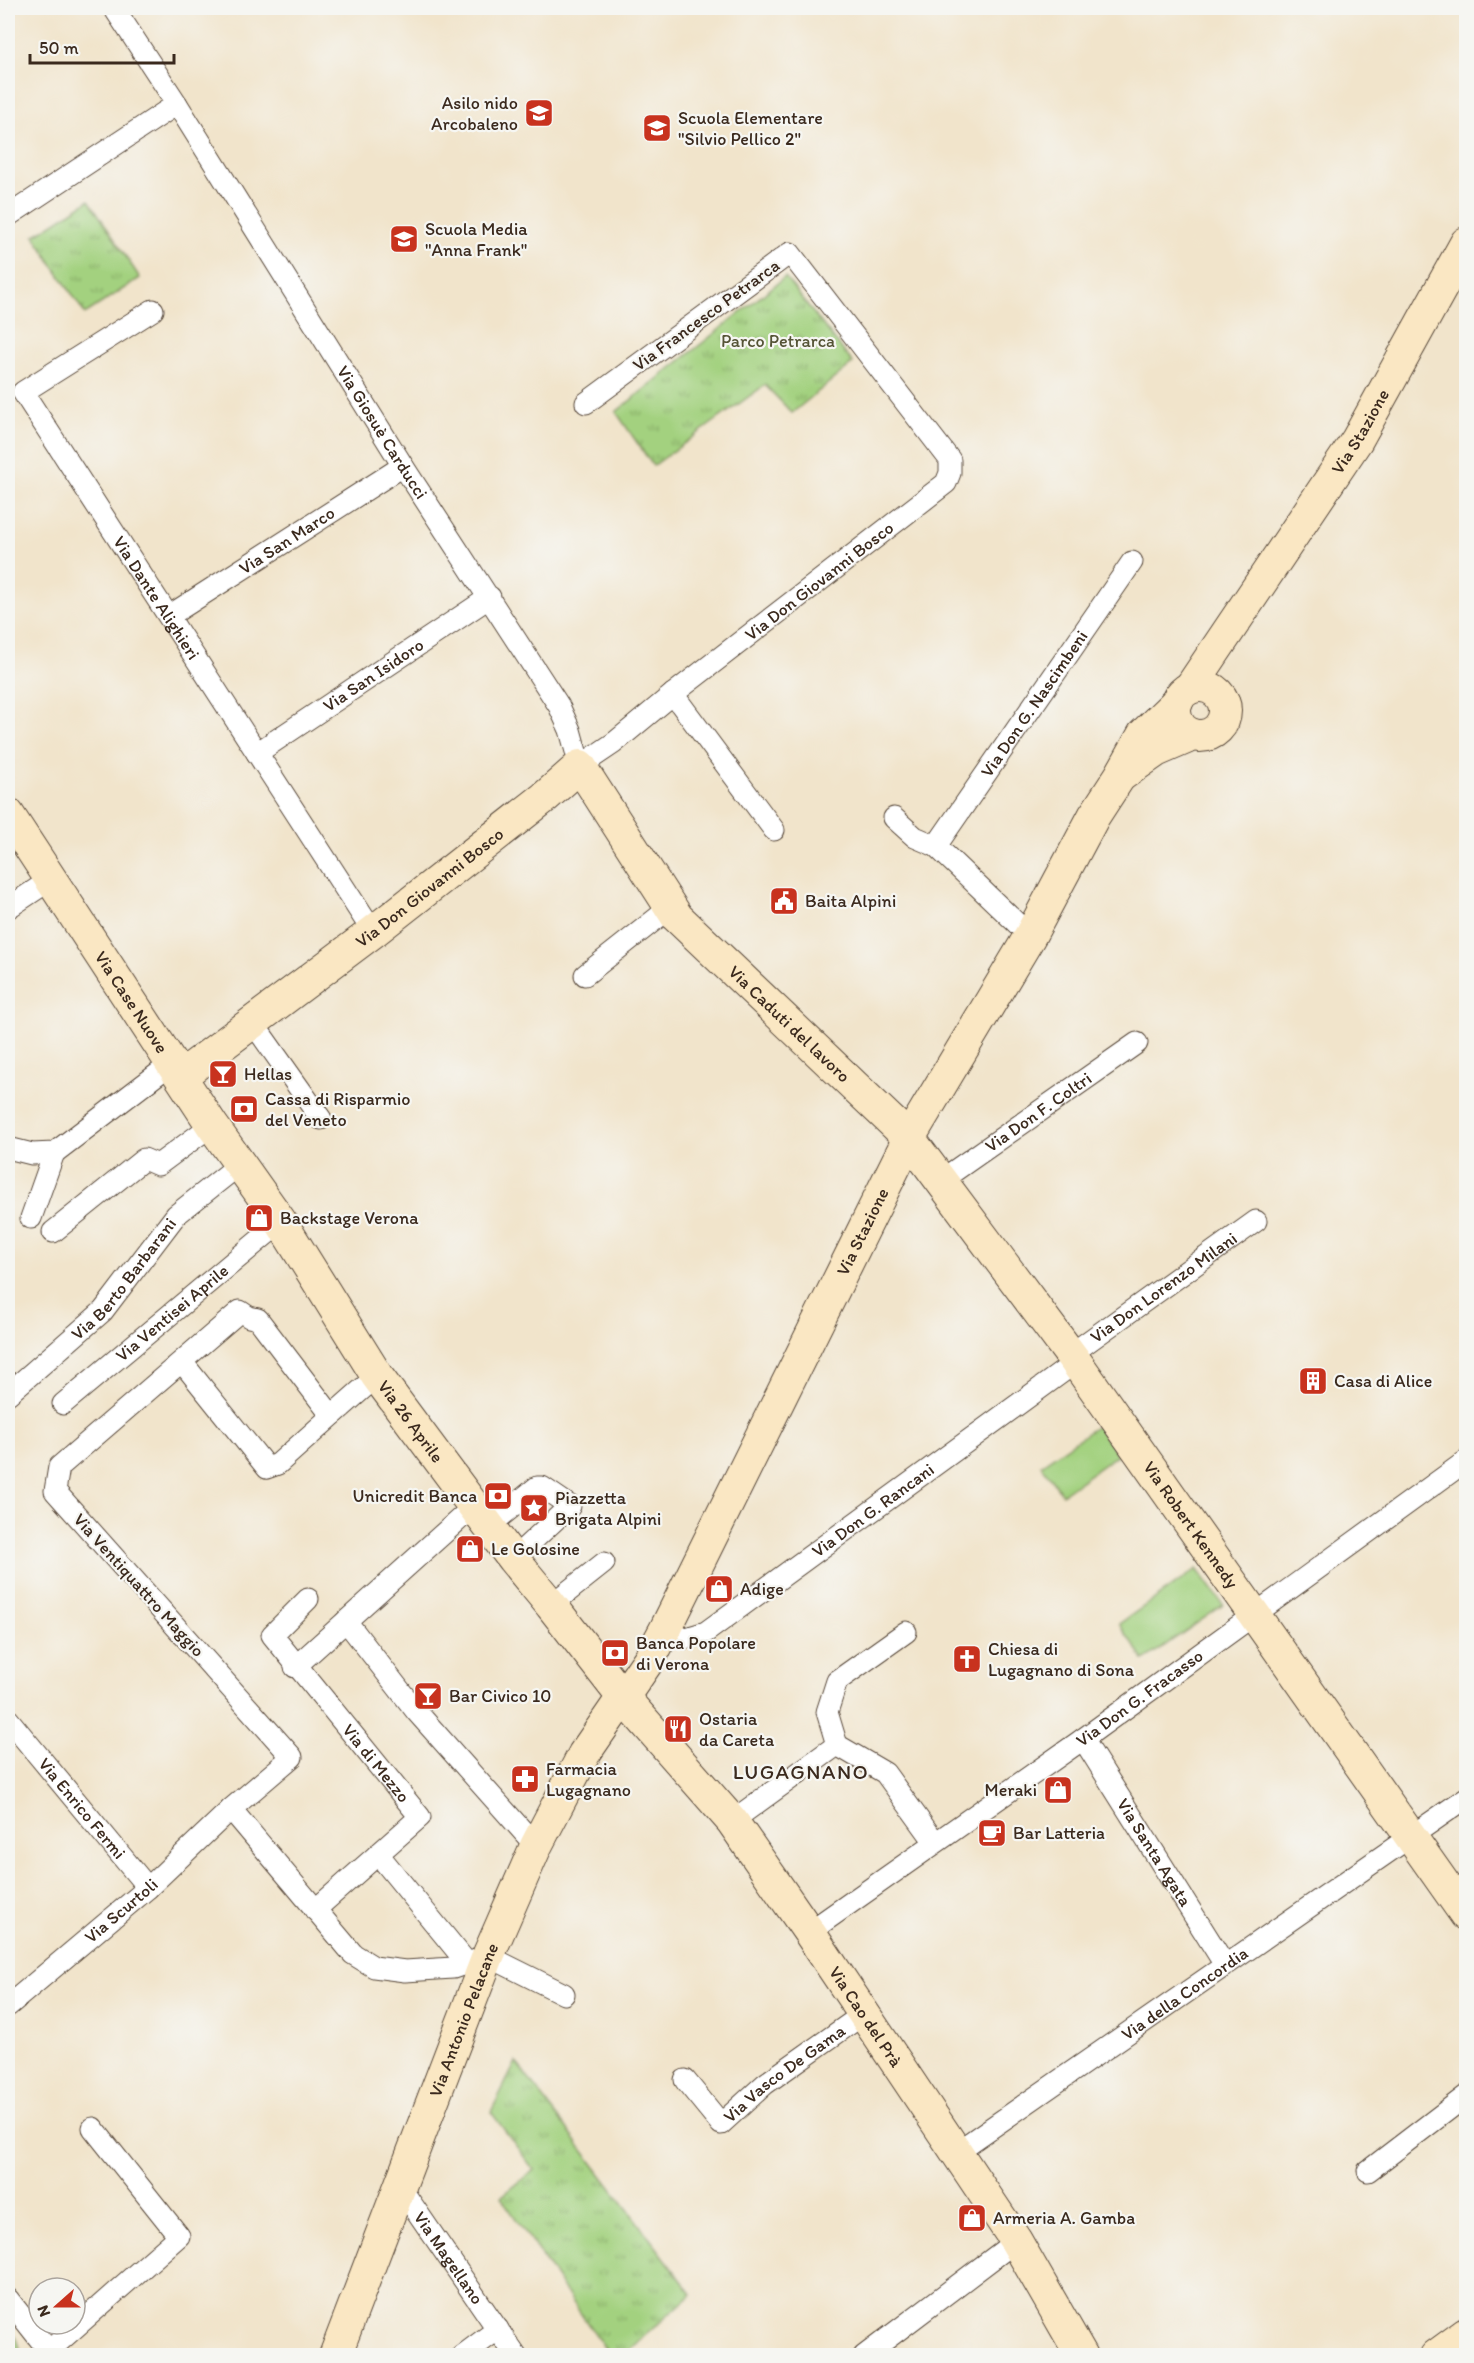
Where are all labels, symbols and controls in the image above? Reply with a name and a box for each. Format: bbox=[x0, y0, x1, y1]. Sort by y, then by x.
scale bar bbox=[30, 27, 174, 65]
text: 50 m bbox=[39, 37, 79, 59]
place label: Asilo nido Arcobaleno bbox=[431, 92, 518, 135]
school or university icon: Asilo nido Arcobaleno bbox=[523, 97, 555, 129]
place label: Scuola Elementare "Silvio Pellico 2" bbox=[678, 107, 823, 150]
school or university icon: Scuola Elementare "Silvio Pellico 2" bbox=[641, 112, 673, 144]
place label: Scuola Media "Anna Frank" bbox=[425, 218, 528, 261]
school or university icon: Scuola Media "Anna Frank" bbox=[388, 223, 420, 255]
street label: Via Francesco Petrarca bbox=[628, 254, 784, 376]
park label: Parco Petrarca bbox=[721, 330, 835, 352]
street label: Via Giosuè Carducci bbox=[332, 361, 433, 503]
street label: Via Stazione bbox=[1326, 385, 1394, 478]
street label: Via San Marco bbox=[235, 502, 339, 579]
street label: Via Don Giovanni Bosco bbox=[740, 517, 898, 646]
street label: Via Dante Alighieri bbox=[108, 532, 205, 664]
street label: Via Don G. Nascimbeni bbox=[976, 626, 1093, 781]
street label: Via San Isidoro bbox=[319, 634, 428, 717]
street label: Via Don Giovanni Bosco bbox=[351, 823, 508, 952]
public building icon: Baita Alpini bbox=[768, 885, 800, 917]
place label: Baita Alpini bbox=[805, 890, 896, 912]
street label: Via Case Nuove bbox=[90, 947, 173, 1057]
street label: Via Caduti del lavoro bbox=[724, 961, 855, 1087]
bar icon: Hellas bbox=[207, 1058, 239, 1090]
place label: Hellas bbox=[244, 1063, 292, 1085]
street label: Via Don F. Coltri bbox=[981, 1067, 1096, 1157]
place label: Cassa di Risparmio del Veneto bbox=[265, 1088, 411, 1131]
bank icon: Cassa di Risparmio del Veneto bbox=[228, 1093, 260, 1125]
street label: Via Stazione bbox=[832, 1184, 894, 1279]
shop icon: Backstage Verona bbox=[243, 1202, 275, 1234]
place label: Backstage Verona bbox=[280, 1207, 419, 1229]
street label: Via Berto Barbarani bbox=[67, 1213, 181, 1345]
street label: Via Don Lorenzo Milani bbox=[1086, 1227, 1241, 1348]
street label: Via Ventisei Aprile bbox=[111, 1260, 233, 1366]
building icon: Casa di Alice bbox=[1297, 1365, 1329, 1397]
place label: Casa di Alice bbox=[1334, 1370, 1432, 1392]
street label: Via 26 Aprile bbox=[373, 1376, 449, 1467]
street label: Via Robert Kennedy bbox=[1138, 1457, 1244, 1593]
street label: Via Don G. Rancani bbox=[807, 1458, 938, 1562]
bank icon: Unicredit Banca bbox=[482, 1480, 514, 1512]
place label: Unicredit Banca bbox=[353, 1485, 477, 1507]
place label: Piazzetta Brigata Alpini bbox=[555, 1487, 661, 1530]
place icon: Piazzetta Brigata Alpini bbox=[518, 1492, 550, 1524]
street label: Via Ventiquattro Maggio bbox=[69, 1509, 209, 1661]
shop icon: Le Golosine bbox=[454, 1533, 486, 1565]
place label: Le Golosine bbox=[491, 1538, 580, 1560]
shop icon: Adige bbox=[703, 1573, 735, 1605]
place label: Adige bbox=[740, 1578, 784, 1600]
place label: Banca Popolare di Verona bbox=[636, 1632, 756, 1675]
bank icon: Banca Popolare di Verona bbox=[599, 1637, 631, 1669]
place label: Chiesa di Lugagnano di Sona bbox=[988, 1638, 1135, 1681]
church icon: Chiesa di Lugagnano di Sona bbox=[951, 1643, 983, 1675]
street label: Via Don G. Fracasso bbox=[1072, 1644, 1207, 1751]
bar icon: Bar Civico 10 bbox=[412, 1680, 444, 1712]
place label: Bar Civico 10 bbox=[449, 1685, 551, 1707]
place label: Ostaria da Careta bbox=[699, 1708, 775, 1751]
restaurant icon: Ostaria da Careta bbox=[662, 1713, 694, 1745]
street label: Via di Mezzo bbox=[338, 1719, 415, 1807]
street label: Via Enrico Fermi bbox=[34, 1753, 130, 1864]
place label: Farmacia Lugagnano bbox=[546, 1758, 631, 1801]
district label: LUGAGNANO bbox=[733, 1759, 869, 1784]
pharmacy icon: Farmacia Lugagnano bbox=[509, 1763, 541, 1795]
shop icon: Meraki bbox=[1042, 1774, 1074, 1806]
place label: Meraki bbox=[985, 1779, 1037, 1801]
street label: Via Santa Agata bbox=[1112, 1794, 1197, 1911]
cafe icon: Bar Latteria bbox=[976, 1817, 1008, 1849]
place label: Bar Latteria bbox=[1013, 1822, 1105, 1844]
street label: Via Scurtoli bbox=[80, 1873, 162, 1948]
street label: Via Antonio Pelacane bbox=[424, 1939, 503, 2100]
street label: Via della Concordia bbox=[1117, 1942, 1252, 2045]
street label: Via Cao del Prà bbox=[824, 1962, 908, 2072]
street label: Via Vasco De Gama bbox=[719, 2019, 850, 2127]
shop icon: Armeria A. Gamba bbox=[956, 2202, 988, 2234]
street label: Via Magellano bbox=[409, 2207, 488, 2309]
place label: Armeria A. Gamba bbox=[993, 2207, 1135, 2229]
north arrow bbox=[27, 2276, 87, 2336]
text: N bbox=[33, 2303, 54, 2320]

